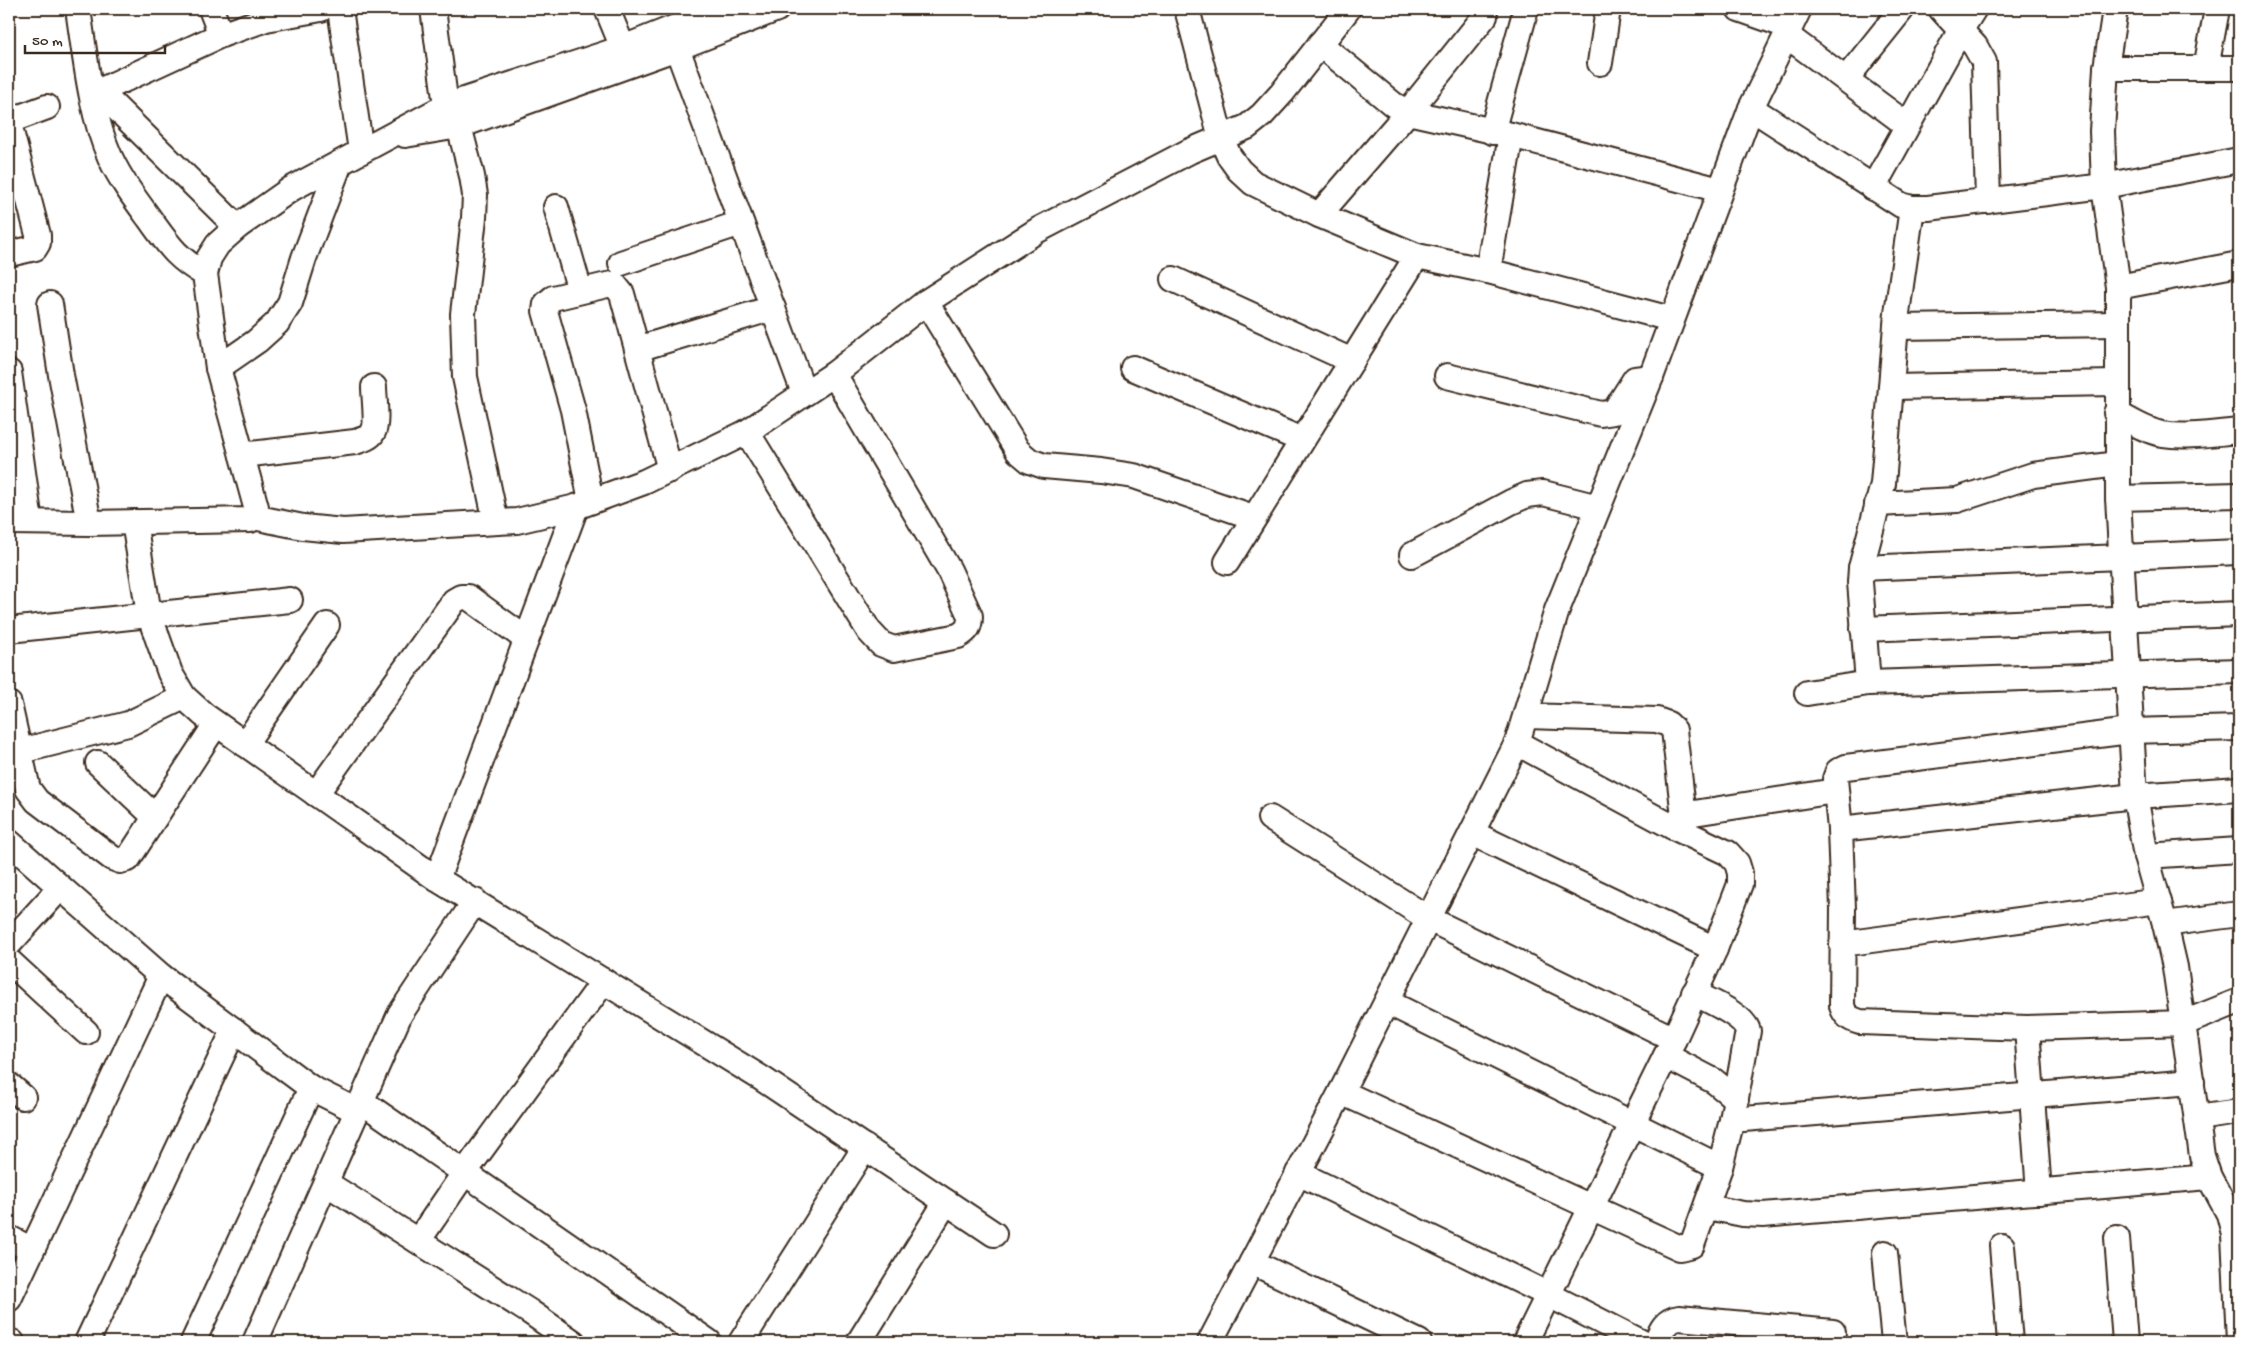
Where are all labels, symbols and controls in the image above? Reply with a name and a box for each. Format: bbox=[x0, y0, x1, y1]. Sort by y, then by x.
scale bar bbox=[25, 22, 165, 54]
text: 50 m bbox=[32, 33, 63, 51]

